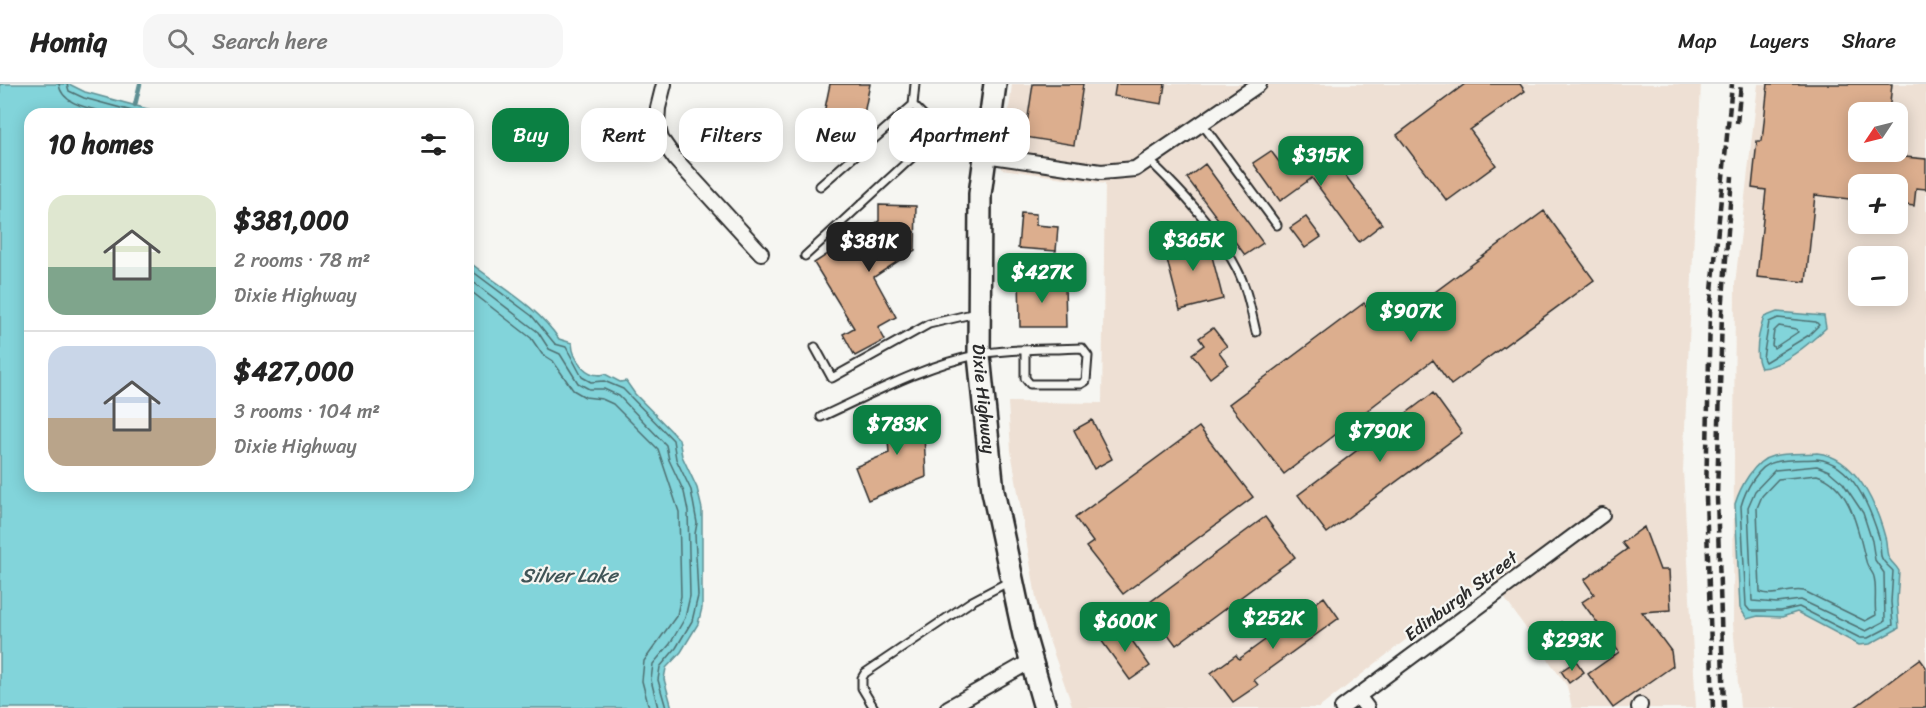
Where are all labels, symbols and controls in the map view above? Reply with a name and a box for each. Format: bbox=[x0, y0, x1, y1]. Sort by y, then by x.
search box bbox=[143, 14, 563, 68]
text: Homiq bbox=[30, 17, 107, 66]
text: Search here bbox=[212, 22, 328, 61]
text: Map bbox=[1678, 22, 1717, 60]
text: Layers bbox=[1750, 22, 1809, 60]
text: Share bbox=[1842, 22, 1896, 60]
icon: search bbox=[164, 25, 197, 58]
north arrow bbox=[1848, 102, 1908, 162]
map controls bbox=[1848, 102, 1908, 306]
chip: Buy bbox=[492, 108, 569, 162]
chip: Rent bbox=[581, 108, 667, 162]
chip: Filters bbox=[679, 108, 783, 162]
chip: New bbox=[795, 108, 877, 162]
chip: Apartment bbox=[889, 108, 1030, 162]
text: 10 homes bbox=[48, 121, 153, 167]
icon: filters bbox=[417, 128, 450, 161]
pin: $315K bbox=[1279, 136, 1363, 187]
text: $315K bbox=[1292, 138, 1350, 173]
button: + bbox=[1848, 174, 1908, 234]
text: $381,000 bbox=[234, 197, 349, 243]
icon: home bbox=[96, 219, 168, 291]
pin: $365K bbox=[1151, 221, 1235, 272]
pin: $381K bbox=[827, 222, 911, 273]
text: $365K bbox=[1163, 223, 1223, 258]
text: $381K bbox=[840, 224, 898, 259]
text: 2 rooms · 78 m² bbox=[234, 243, 370, 278]
button: − bbox=[1848, 246, 1908, 306]
pin: $427K bbox=[1000, 253, 1084, 304]
text: $427K bbox=[1011, 255, 1073, 290]
text: Dixie Highway bbox=[234, 278, 357, 313]
pin: $907K bbox=[1369, 292, 1453, 343]
text: $907K bbox=[1380, 294, 1442, 329]
street label: Dixie Highway bbox=[963, 344, 1005, 456]
text: $427,000 bbox=[234, 348, 354, 394]
icon: home bbox=[96, 370, 168, 442]
text: 3 rooms · 104 m² bbox=[234, 394, 380, 429]
pin: $783K bbox=[855, 405, 939, 456]
text: $783K bbox=[867, 407, 927, 442]
pin: $790K bbox=[1338, 412, 1422, 463]
text: $790K bbox=[1349, 414, 1411, 449]
text: Dixie Highway bbox=[234, 429, 357, 464]
street label: Edinburgh Street bbox=[1397, 542, 1526, 650]
water label: Silver Lake bbox=[521, 558, 619, 593]
pin: $252K bbox=[1231, 599, 1315, 650]
text: $252K bbox=[1243, 601, 1303, 636]
pin: $600K bbox=[1083, 602, 1167, 653]
text: $600K bbox=[1094, 604, 1156, 639]
pin: $293K bbox=[1530, 621, 1614, 672]
text: $293K bbox=[1542, 623, 1602, 658]

